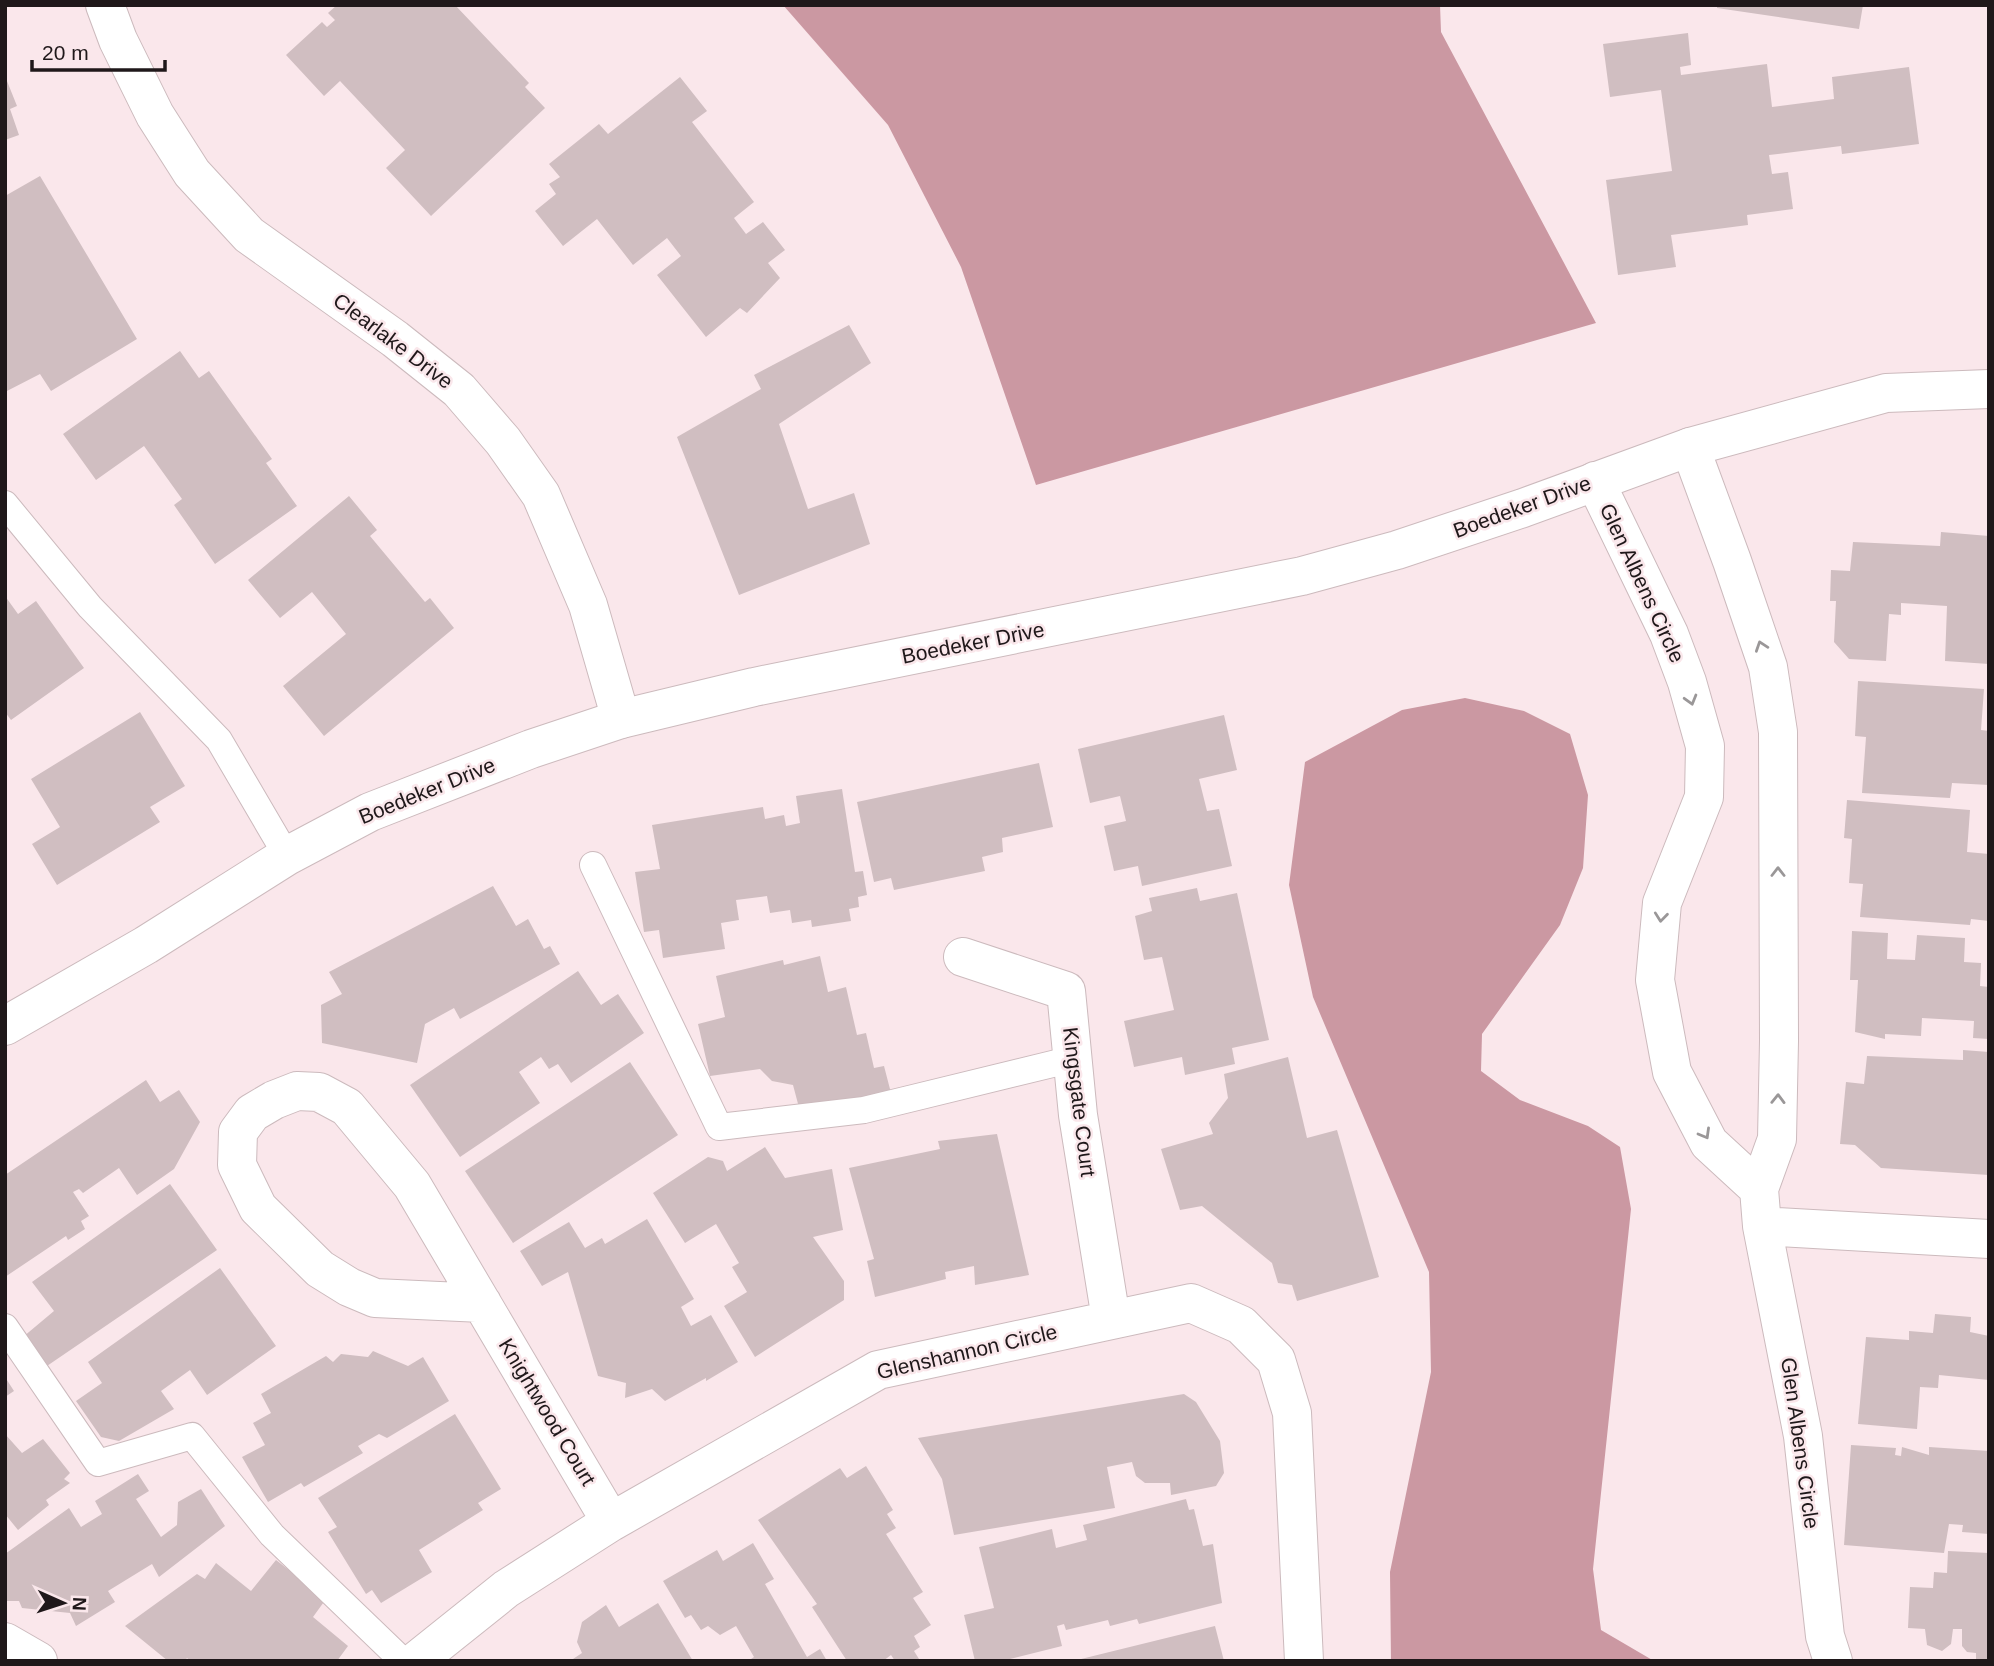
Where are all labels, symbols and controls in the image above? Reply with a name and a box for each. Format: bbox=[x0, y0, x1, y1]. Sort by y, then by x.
scale bar bbox=[32, 28, 164, 72]
text: 20 m bbox=[42, 41, 89, 64]
street label: Clearlake Drive bbox=[329, 288, 458, 393]
street label: Boedeker Drive bbox=[1450, 471, 1594, 542]
street label: Glen Albens Circle bbox=[1596, 500, 1689, 666]
street label: Boedeker Drive bbox=[900, 617, 1046, 668]
one-way arrow bbox=[1755, 641, 1769, 653]
one-way arrow bbox=[1683, 693, 1698, 705]
street label: Boedeker Drive bbox=[355, 753, 498, 828]
one-way arrow bbox=[1770, 866, 1786, 877]
one-way arrow bbox=[1654, 912, 1669, 923]
street label: Kingsgate Court bbox=[1059, 1026, 1100, 1178]
one-way arrow bbox=[1770, 1094, 1785, 1105]
one-way arrow bbox=[1697, 1127, 1710, 1140]
street label: Glenshannon Circle bbox=[874, 1320, 1059, 1383]
street label: Knightwood Court bbox=[495, 1334, 600, 1489]
street label: Glen Albens Circle bbox=[1777, 1356, 1824, 1530]
north arrow bbox=[28, 1568, 98, 1638]
text: N bbox=[69, 1596, 90, 1611]

